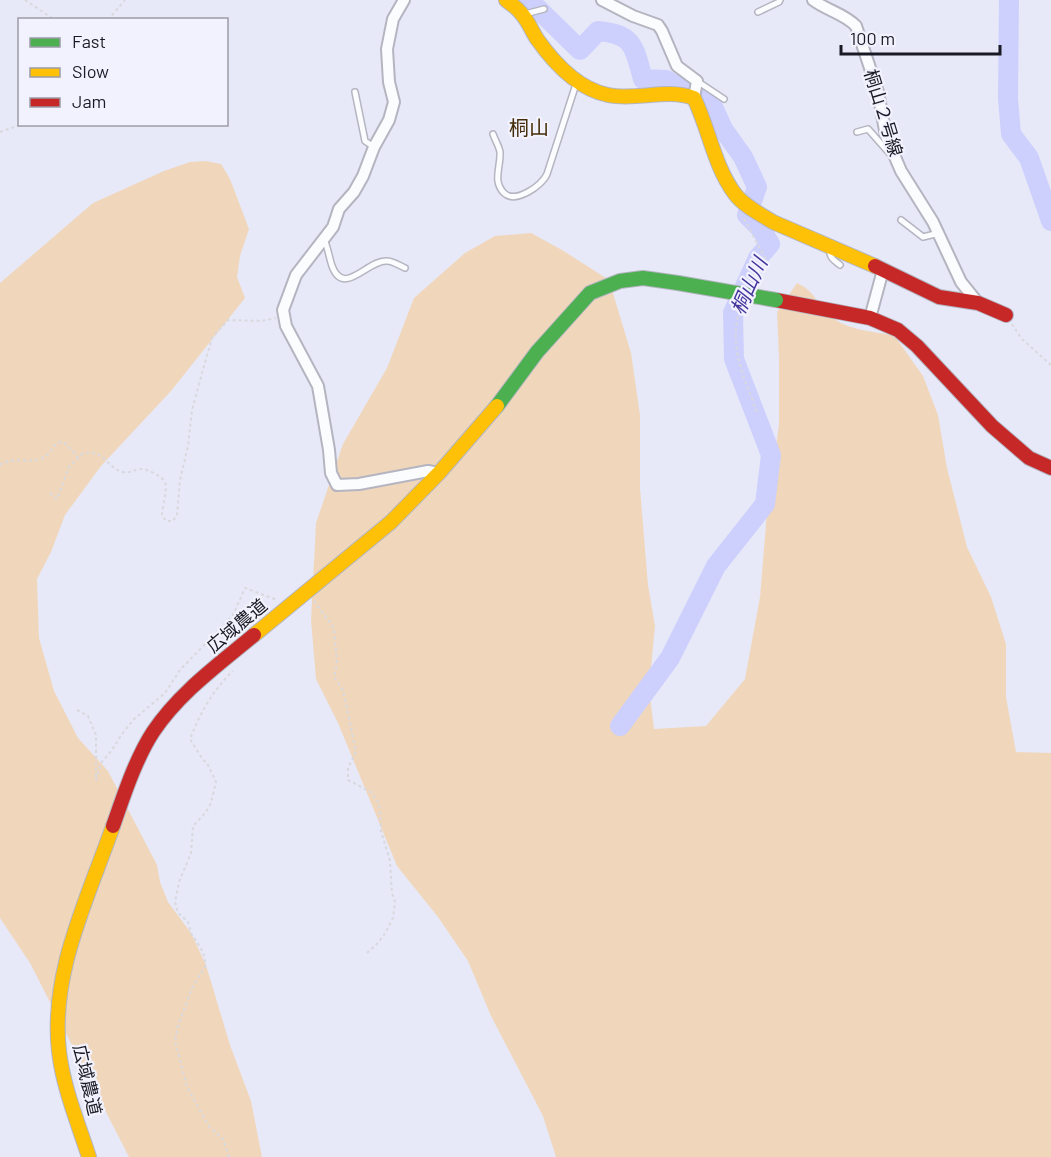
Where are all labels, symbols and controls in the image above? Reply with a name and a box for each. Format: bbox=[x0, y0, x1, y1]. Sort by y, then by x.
legend bbox=[18, 18, 228, 126]
scale bar bbox=[841, 18, 1000, 56]
text: 100 m bbox=[850, 27, 895, 49]
text: Fast bbox=[72, 30, 106, 52]
text: Slow bbox=[72, 60, 109, 82]
street label: 桐山２号線 bbox=[860, 66, 908, 159]
text: Jam bbox=[72, 90, 106, 112]
district label: 桐山 bbox=[509, 115, 549, 139]
water label: 桐山川 bbox=[725, 251, 772, 318]
street label: 広域農道 bbox=[202, 594, 271, 657]
street label: 広域農道 bbox=[69, 1042, 107, 1117]

